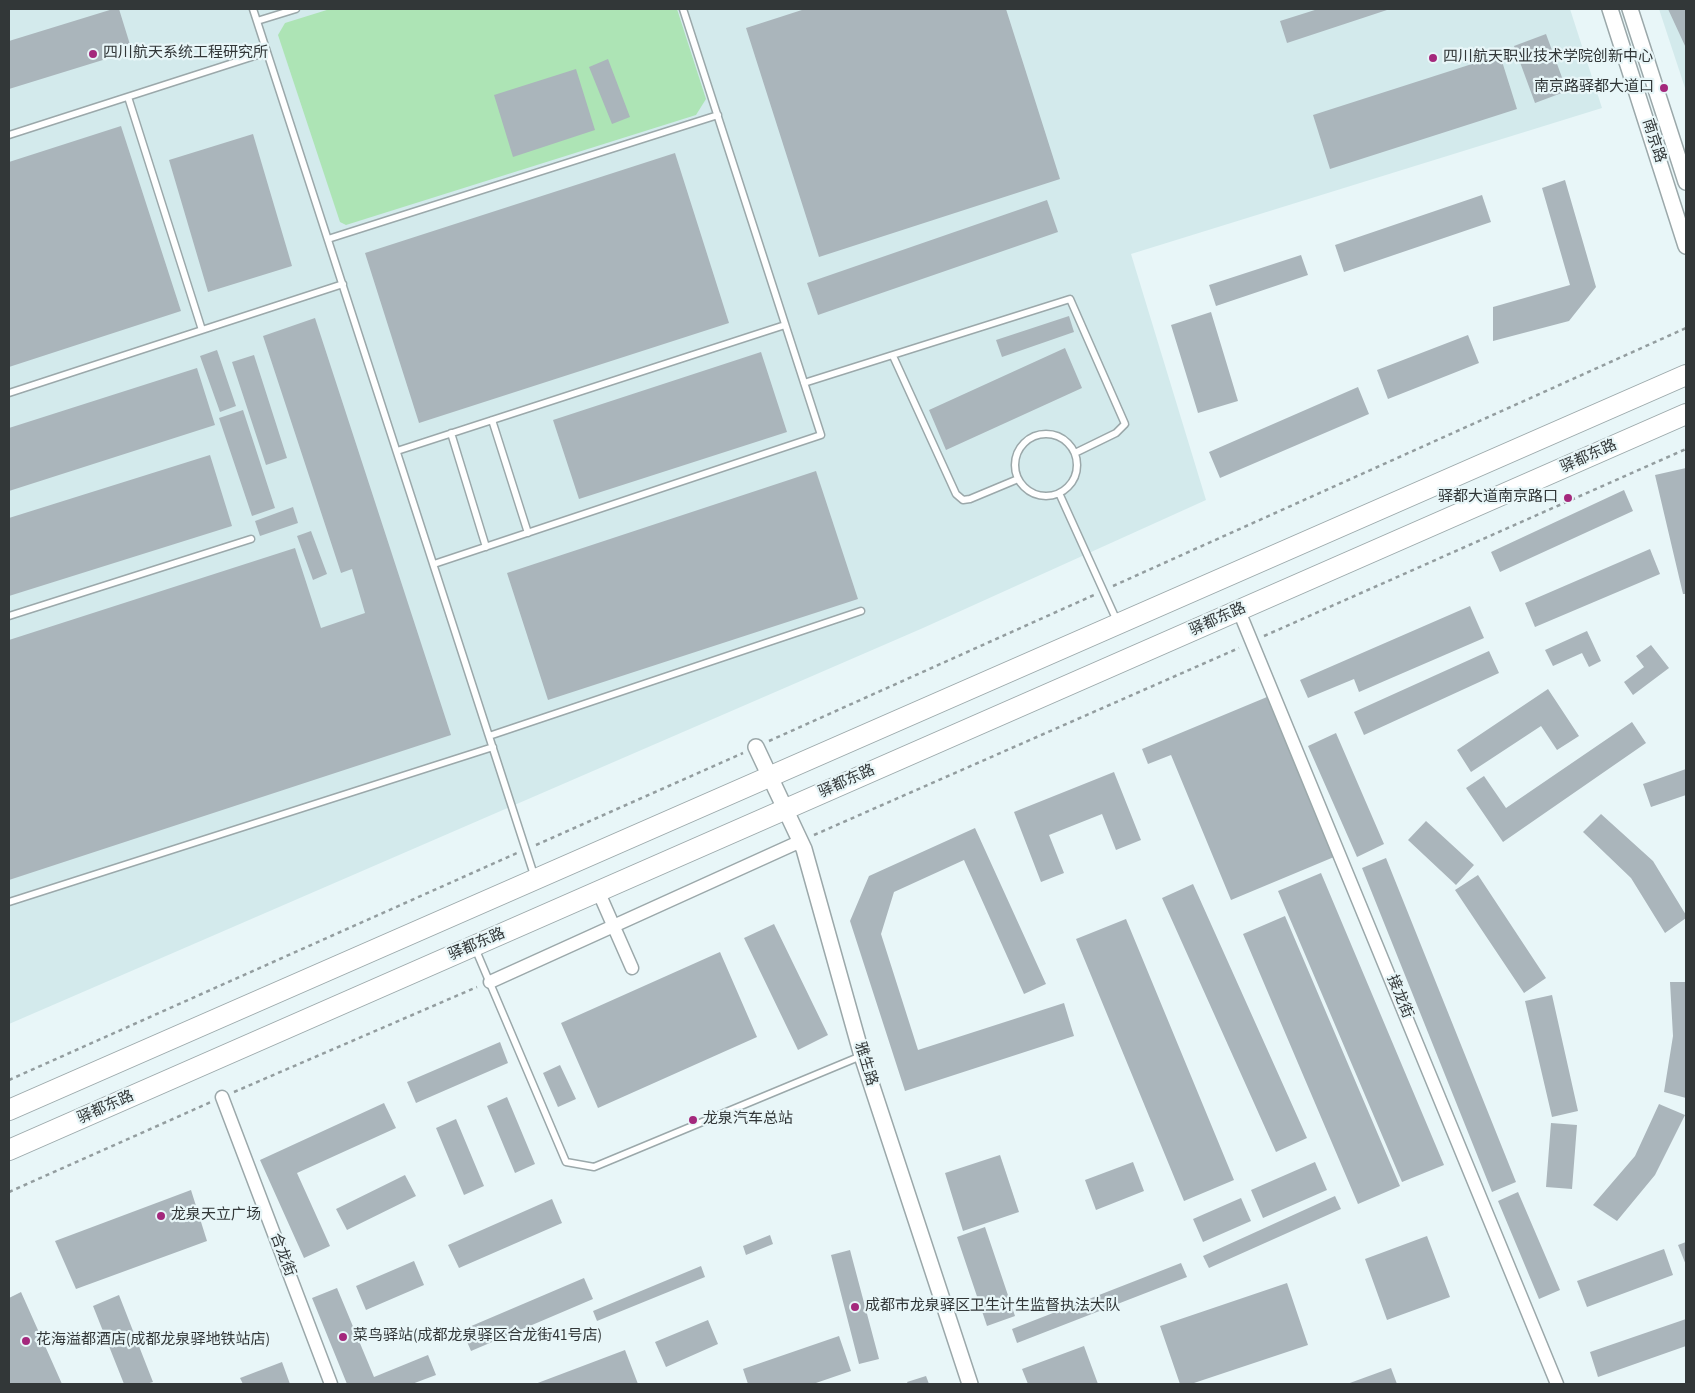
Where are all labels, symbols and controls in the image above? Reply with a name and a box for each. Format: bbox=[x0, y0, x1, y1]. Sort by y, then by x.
place label: 四川航天系统工程研究所 bbox=[103, 45, 268, 63]
marker: 四川航天系统工程研究所 bbox=[87, 48, 99, 60]
place label: 四川航天职业技术学院创新中心 bbox=[1443, 49, 1653, 67]
marker: 四川航天职业技术学院创新中心 bbox=[1427, 52, 1439, 64]
place label: 南京路驿都大道口 bbox=[1534, 79, 1654, 97]
marker: 南京路驿都大道口 bbox=[1658, 82, 1670, 94]
street label: 南京路 bbox=[1637, 117, 1669, 165]
street label: 驿都东路 bbox=[1558, 437, 1620, 477]
place label: 驿都大道南京路口 bbox=[1438, 489, 1558, 507]
marker: 驿都大道南京路口 bbox=[1562, 492, 1574, 504]
street label: 驿都东路 bbox=[1187, 600, 1249, 640]
street label: 驿都东路 bbox=[816, 762, 878, 802]
street label: 驿都东路 bbox=[446, 925, 508, 965]
street label: 接龙街 bbox=[1382, 973, 1416, 1021]
street label: 雅生路 bbox=[850, 1040, 880, 1088]
street label: 驿都东路 bbox=[75, 1088, 137, 1128]
place label: 龙泉汽车总站 bbox=[703, 1111, 793, 1129]
marker: 龙泉汽车总站 bbox=[687, 1114, 699, 1126]
place label: 龙泉天立广场 bbox=[171, 1207, 261, 1225]
marker: 龙泉天立广场 bbox=[155, 1210, 167, 1222]
street label: 合龙街 bbox=[266, 1231, 298, 1279]
place label: 成都市龙泉驿区卫生计生监督执法大队 bbox=[865, 1298, 1120, 1316]
marker: 成都市龙泉驿区卫生计生监督执法大队 bbox=[849, 1301, 861, 1313]
place label: 菜鸟驿站(成都龙泉驿区合龙街41号店) bbox=[353, 1328, 602, 1346]
marker: 菜鸟驿站(成都龙泉驿区合龙街41号店) bbox=[337, 1331, 349, 1343]
place label: 花海溢都酒店(成都龙泉驿地铁站店) bbox=[36, 1332, 270, 1350]
marker: 花海溢都酒店(成都龙泉驿地铁站店) bbox=[20, 1335, 32, 1347]

